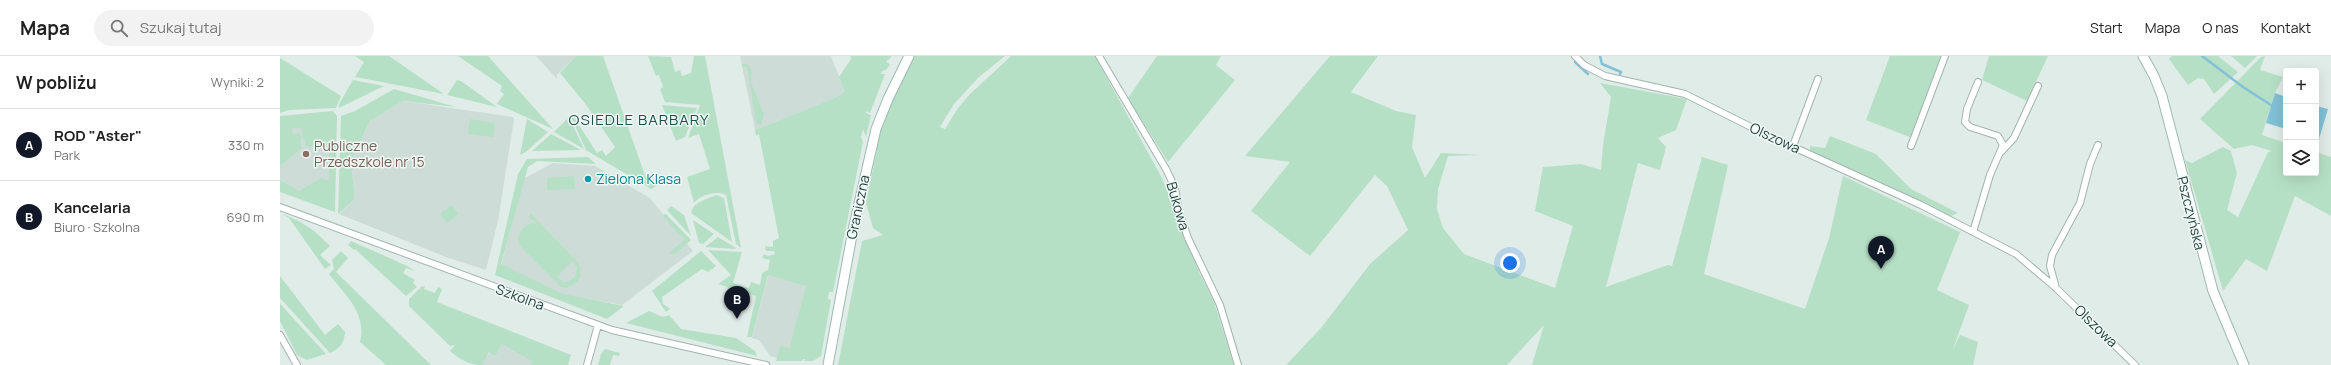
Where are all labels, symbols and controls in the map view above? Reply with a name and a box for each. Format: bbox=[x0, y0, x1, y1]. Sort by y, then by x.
search box bbox=[94, 10, 374, 46]
text: Mapa bbox=[20, 15, 70, 41]
icon: search bbox=[108, 17, 130, 39]
text: Szukaj tutaj bbox=[140, 17, 222, 38]
text: Start bbox=[2090, 18, 2123, 37]
text: Mapa bbox=[2145, 18, 2180, 37]
text: O nas bbox=[2202, 18, 2239, 37]
text: Kontakt bbox=[2261, 18, 2311, 37]
map controls bbox=[2283, 68, 2319, 176]
button: + bbox=[2283, 68, 2319, 104]
text: W pobliżu bbox=[16, 71, 97, 94]
text: Wyniki: 2 bbox=[211, 73, 264, 91]
button: − bbox=[2283, 104, 2319, 140]
district label: OSIEDLE BARBARY bbox=[569, 109, 709, 130]
street label: Olszowa bbox=[1747, 118, 1804, 158]
text: ROD "Aster" bbox=[54, 125, 142, 146]
text: A bbox=[25, 136, 33, 154]
text: 330 m bbox=[228, 136, 264, 154]
place label: Publiczne Przedszkole nr 15 bbox=[314, 136, 425, 171]
button: layers bbox=[2283, 140, 2319, 176]
text: Park bbox=[54, 146, 80, 164]
marker: Publiczne Przedszkole nr 15 bbox=[301, 149, 311, 159]
place label: Zielona Klasa bbox=[596, 169, 681, 188]
street label: Graniczna bbox=[841, 173, 874, 241]
marker: Zielona Klasa bbox=[583, 174, 593, 184]
street label: Pszczyńska bbox=[2173, 174, 2210, 252]
street label: Bukowa bbox=[1162, 179, 1194, 232]
text: Kancelaria bbox=[54, 197, 131, 218]
text: B bbox=[25, 208, 33, 226]
text: 690 m bbox=[226, 208, 264, 226]
text: Biuro · Szkolna bbox=[54, 218, 140, 236]
pin: A bbox=[1868, 236, 1894, 269]
your location bbox=[1500, 253, 1520, 273]
street label: Szkolna bbox=[493, 279, 547, 314]
pin: B bbox=[724, 286, 750, 319]
street label: Olszowa bbox=[2070, 300, 2122, 351]

